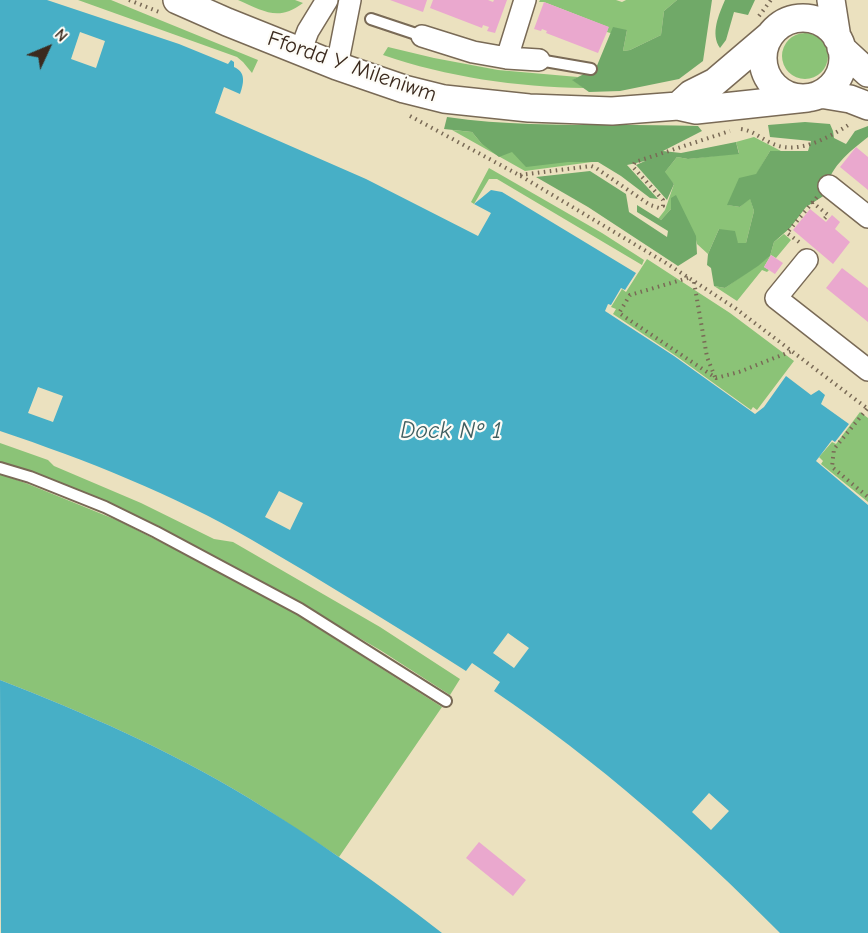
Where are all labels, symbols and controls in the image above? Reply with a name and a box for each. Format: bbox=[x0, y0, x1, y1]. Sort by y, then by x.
north arrow bbox=[18, 18, 78, 78]
text: N bbox=[51, 25, 71, 46]
street label: Ffordd Y Mileniwm bbox=[264, 26, 440, 108]
water label: Dock Nº 1 bbox=[400, 417, 502, 445]

